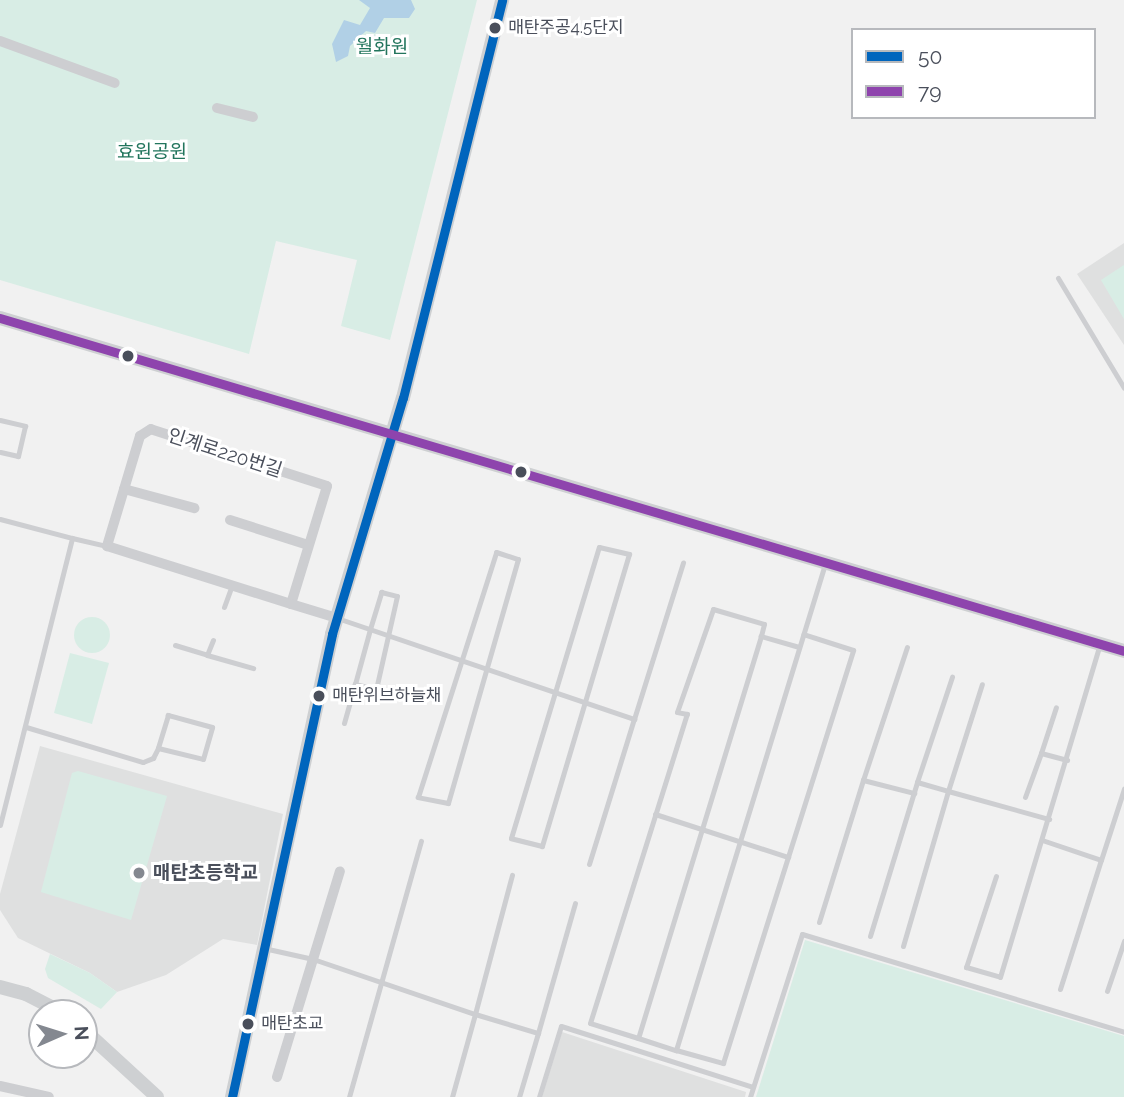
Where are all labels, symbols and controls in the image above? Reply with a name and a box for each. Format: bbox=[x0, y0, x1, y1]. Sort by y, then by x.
place label: 매탄주공4.5단지 bbox=[508, 18, 624, 38]
marker: 매탄주공4.5단지 bbox=[488, 21, 502, 35]
legend bbox=[851, 28, 1096, 119]
park label: 월화원 bbox=[356, 36, 408, 58]
text: 50 bbox=[918, 44, 942, 69]
text: 79 bbox=[918, 79, 941, 104]
park label: 효원공원 bbox=[117, 141, 187, 163]
unlabelled marker bbox=[121, 349, 135, 363]
street label: 인계로220번길 bbox=[165, 424, 285, 482]
unlabelled marker bbox=[514, 465, 528, 479]
place label: 매탄위브하늘채 bbox=[332, 686, 441, 706]
marker: 매탄위브하늘채 bbox=[312, 689, 326, 703]
place label: 매탄초등학교 bbox=[153, 862, 258, 884]
marker: 매탄초등학교 bbox=[131, 865, 147, 881]
north arrow bbox=[28, 999, 98, 1069]
place label: 매탄초교 bbox=[261, 1014, 324, 1034]
marker: 매탄초교 bbox=[241, 1017, 255, 1031]
text: N bbox=[71, 1025, 93, 1041]

